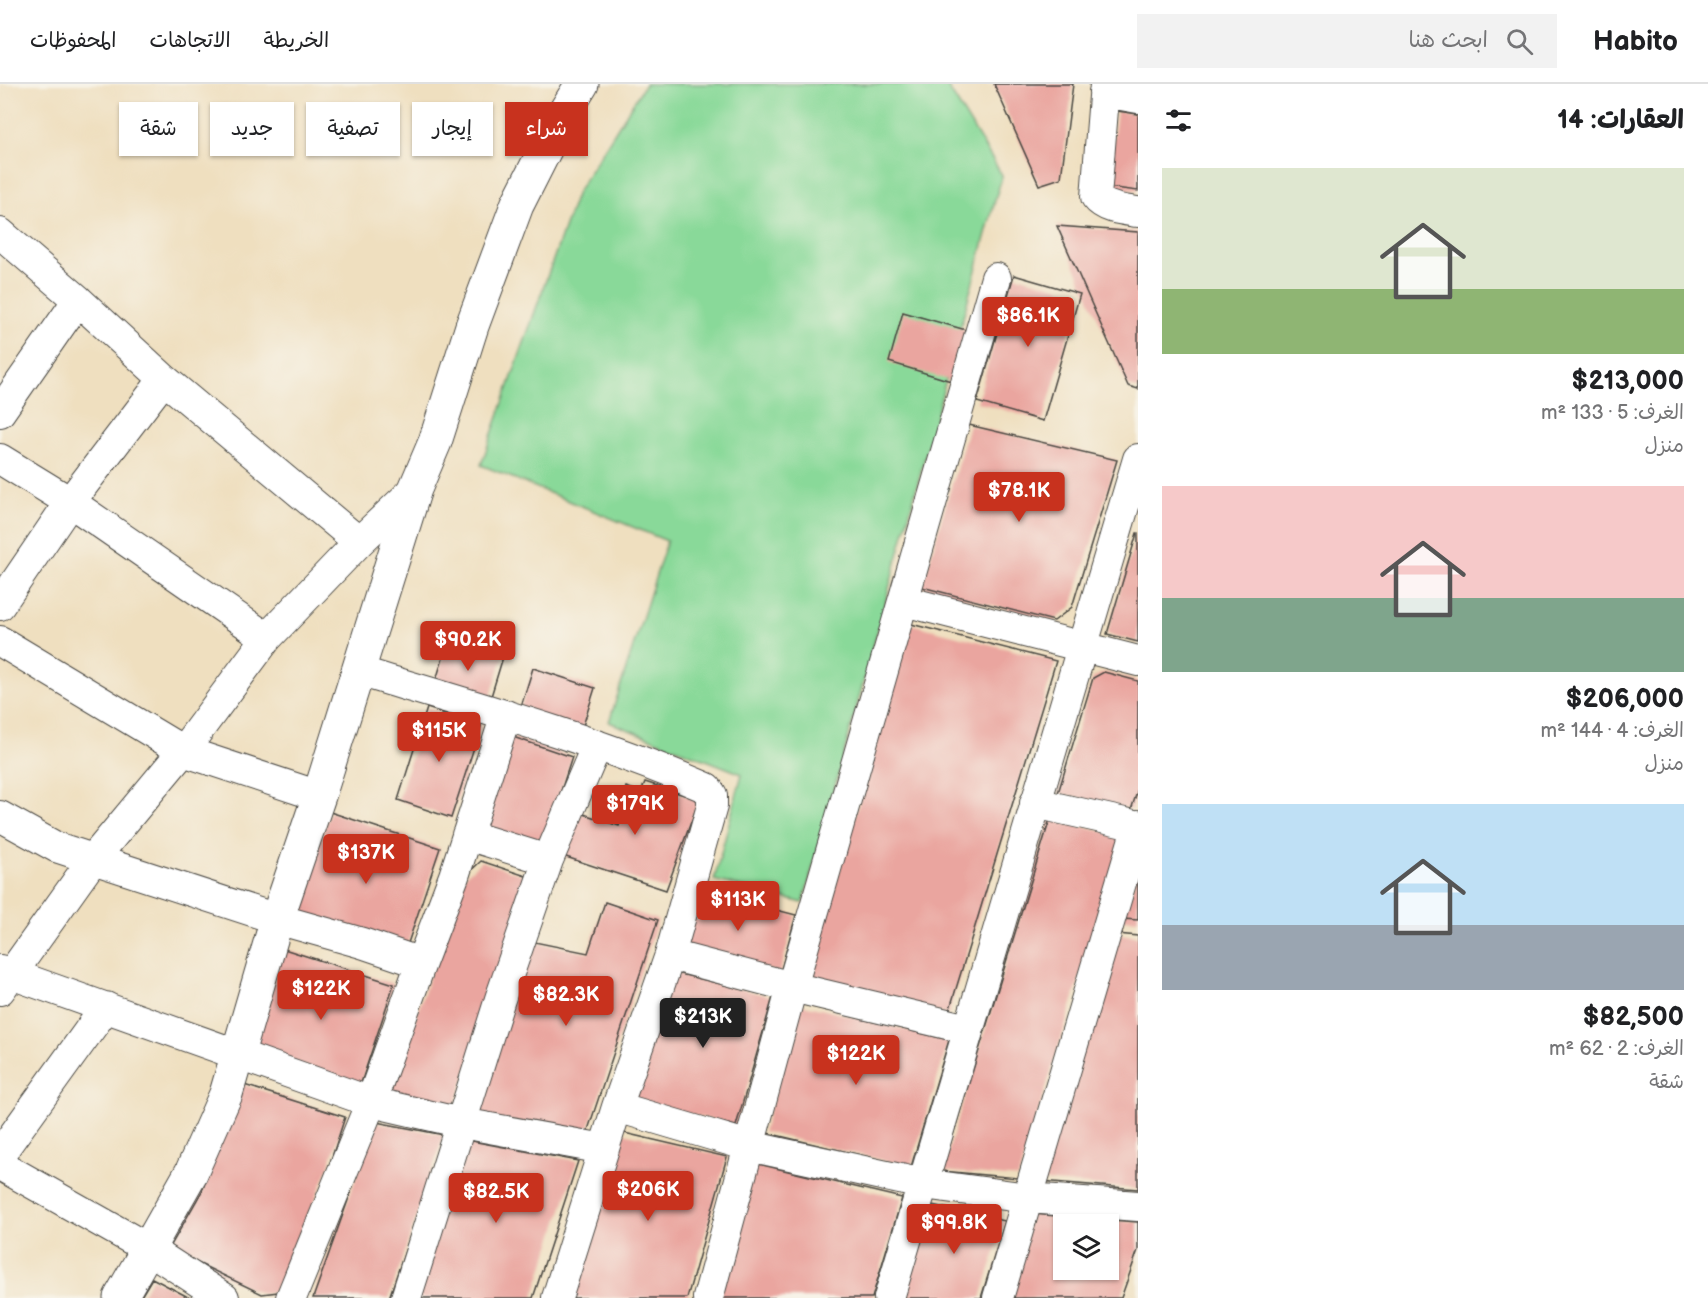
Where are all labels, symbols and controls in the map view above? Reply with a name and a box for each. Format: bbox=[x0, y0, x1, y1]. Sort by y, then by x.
search box bbox=[1137, 14, 1557, 68]
icon: search bbox=[1503, 25, 1536, 58]
text: Habito bbox=[1593, 25, 1678, 58]
text: ابحث هنا bbox=[1408, 27, 1488, 54]
text: المحفوظات bbox=[30, 28, 116, 53]
text: الاتجاهات bbox=[149, 28, 231, 53]
text: الخريطة bbox=[264, 28, 329, 53]
chip: شقة bbox=[119, 102, 198, 156]
chip: جديد bbox=[210, 102, 294, 156]
chip: تصفية bbox=[306, 102, 400, 156]
chip: إيجار bbox=[412, 102, 493, 156]
chip: شراء bbox=[505, 102, 588, 156]
icon: filters bbox=[1162, 104, 1195, 137]
text: العقارات: 14 bbox=[1557, 105, 1684, 136]
icon: home bbox=[1369, 207, 1477, 315]
pin: $86.1K bbox=[979, 297, 1077, 348]
text: $86.1K bbox=[996, 304, 1060, 328]
text: $213,000 bbox=[1571, 366, 1684, 397]
text: الغرف: 5 · 133 m² bbox=[1541, 401, 1684, 425]
text: منزل bbox=[1645, 434, 1684, 458]
pin: $78.1K bbox=[970, 472, 1068, 523]
text: $78.1K bbox=[988, 479, 1050, 503]
icon: home bbox=[1369, 525, 1477, 633]
pin: $90.2K bbox=[419, 621, 517, 672]
text: $90.2K bbox=[434, 628, 502, 652]
text: $206,000 bbox=[1565, 684, 1684, 715]
pin: $115K bbox=[397, 712, 481, 763]
text: $115K bbox=[411, 719, 467, 743]
text: الغرف: 4 · 144 m² bbox=[1540, 719, 1684, 743]
text: منزل bbox=[1645, 752, 1684, 776]
pin: $179K bbox=[593, 785, 677, 836]
text: $179K bbox=[606, 792, 664, 816]
pin: $137K bbox=[324, 834, 408, 885]
text: $137K bbox=[337, 841, 395, 865]
icon: home bbox=[1369, 843, 1477, 951]
pin: $113K bbox=[696, 881, 780, 932]
text: $113K bbox=[710, 888, 766, 912]
pin: $122K bbox=[279, 970, 363, 1021]
pin: $82.3K bbox=[517, 976, 615, 1027]
text: $122K bbox=[291, 977, 351, 1001]
text: $82.3K bbox=[533, 983, 599, 1007]
pin: $213K bbox=[661, 998, 745, 1049]
text: $82,500 bbox=[1582, 1002, 1684, 1033]
text: $213K bbox=[674, 1005, 732, 1029]
pin: $122K bbox=[814, 1035, 898, 1086]
text: الغرف: 2 · 62 m² bbox=[1549, 1037, 1684, 1061]
text: $122K bbox=[826, 1042, 886, 1066]
text: شقة bbox=[1649, 1070, 1684, 1094]
pin: $206K bbox=[606, 1171, 690, 1222]
pin: $82.5K bbox=[447, 1173, 545, 1224]
text: $206K bbox=[617, 1178, 679, 1202]
text: $82.5K bbox=[463, 1180, 529, 1204]
pin: $99.8K bbox=[905, 1204, 1003, 1255]
text: $99.8K bbox=[921, 1211, 987, 1235]
map controls bbox=[1053, 1214, 1119, 1280]
button: layers bbox=[1053, 1214, 1119, 1280]

